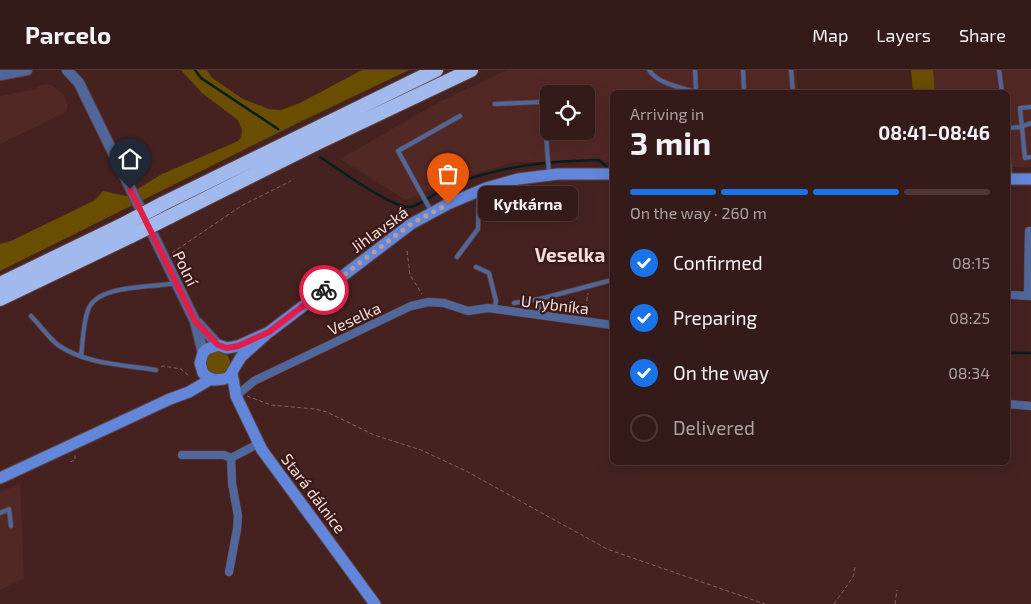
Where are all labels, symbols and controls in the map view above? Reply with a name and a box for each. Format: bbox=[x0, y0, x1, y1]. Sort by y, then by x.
text: Parcelo bbox=[25, 20, 111, 49]
text: Map bbox=[812, 24, 848, 46]
text: Layers bbox=[876, 24, 931, 46]
text: Share bbox=[959, 24, 1006, 46]
map controls bbox=[540, 85, 595, 140]
button: locate bbox=[540, 85, 595, 140]
text: Arriving in bbox=[630, 104, 704, 123]
text: 08:41–08:46 bbox=[878, 121, 990, 144]
text: 3 min bbox=[630, 123, 711, 161]
pin bbox=[109, 138, 151, 189]
icon: home bbox=[116, 145, 144, 173]
pin bbox=[427, 153, 469, 204]
icon: bag bbox=[434, 160, 462, 188]
callout: Kytkárna bbox=[478, 186, 578, 222]
text: Kytkárna bbox=[494, 194, 562, 213]
street label: Jihlavská bbox=[347, 202, 411, 256]
text: On the way · 260 m bbox=[630, 203, 767, 222]
district label: Veselka bbox=[535, 243, 605, 266]
street label: Polní bbox=[169, 247, 203, 289]
icon: check bbox=[630, 249, 658, 277]
text: Confirmed bbox=[673, 251, 763, 274]
text: 08:15 bbox=[952, 253, 990, 272]
courier bbox=[299, 265, 349, 315]
icon: bike bbox=[310, 276, 338, 304]
street label: U rybníka bbox=[520, 290, 590, 318]
street label: Veselka bbox=[325, 298, 383, 338]
icon: check bbox=[630, 304, 658, 332]
text: Preparing bbox=[673, 306, 757, 329]
text: 08:25 bbox=[949, 308, 990, 327]
icon: check bbox=[630, 359, 658, 387]
text: On the way bbox=[673, 361, 769, 384]
text: 08:34 bbox=[948, 363, 990, 382]
text: Delivered bbox=[673, 416, 755, 439]
street label: Stará dálnice bbox=[278, 449, 350, 537]

